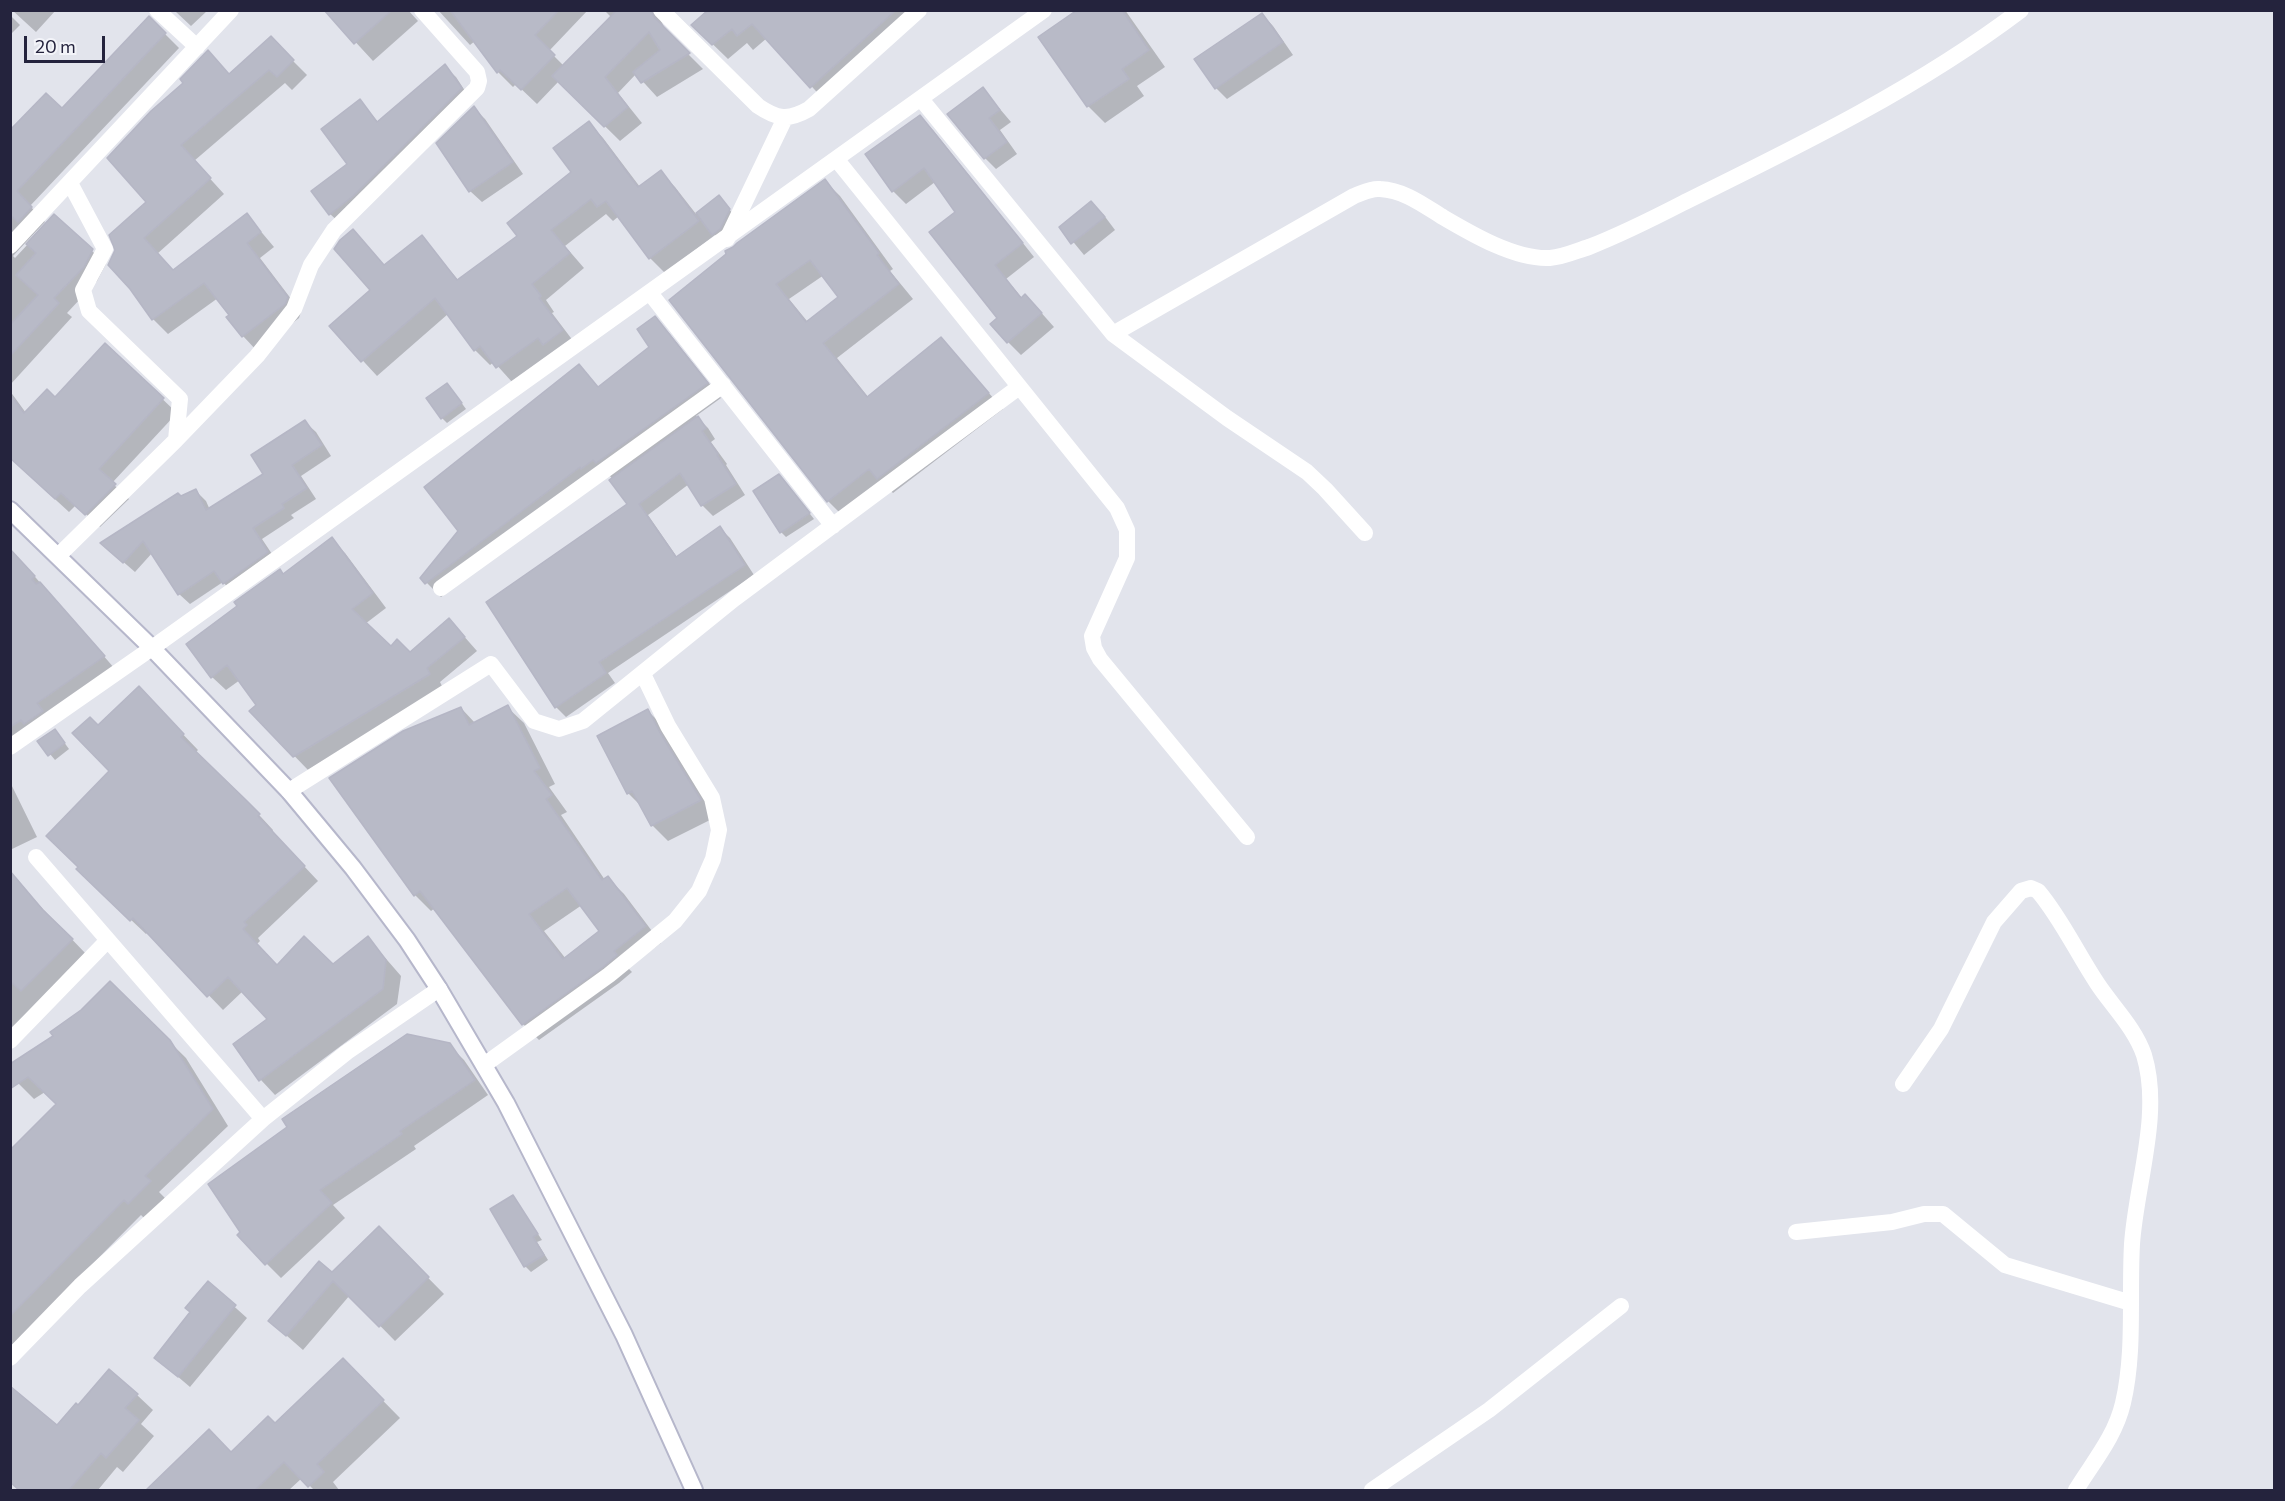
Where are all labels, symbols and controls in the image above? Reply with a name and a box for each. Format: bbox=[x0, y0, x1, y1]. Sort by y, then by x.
scale bar bbox=[27, 24, 108, 62]
text: 20 m bbox=[35, 35, 76, 57]

